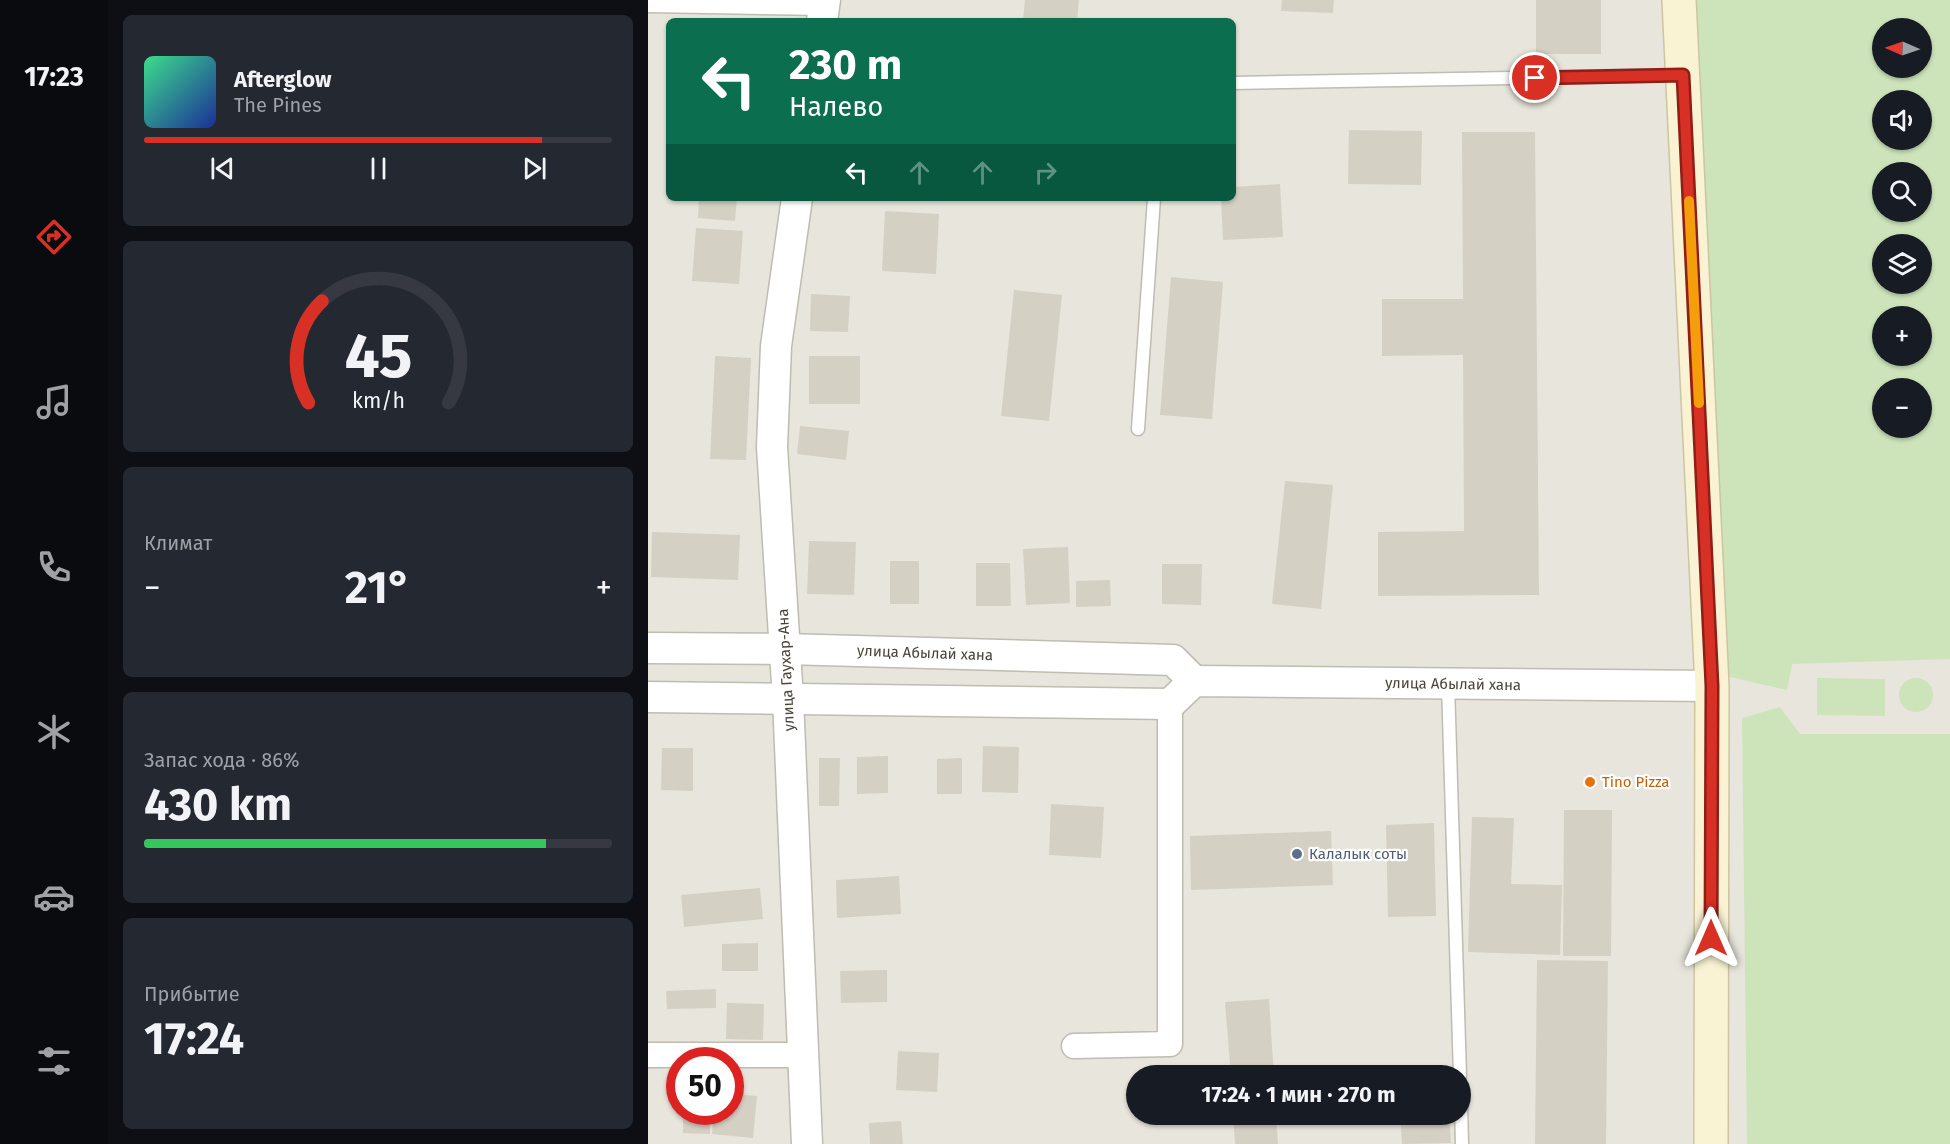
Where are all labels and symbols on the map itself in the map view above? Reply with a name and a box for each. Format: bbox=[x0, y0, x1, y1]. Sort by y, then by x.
north arrow bbox=[1872, 18, 1932, 78]
pin bbox=[1509, 52, 1560, 103]
street label: улица Гаухар-Ана bbox=[774, 608, 798, 732]
street label: улица Абылай хана bbox=[857, 642, 993, 664]
street label: улица Абылай хана bbox=[1385, 674, 1521, 694]
place label: Tino Pizza bbox=[1602, 773, 1670, 791]
marker: Tino Pizza bbox=[1583, 775, 1597, 789]
place label: Калалык соты bbox=[1309, 845, 1407, 863]
marker: Калалык соты bbox=[1290, 847, 1304, 861]
position arrow bbox=[1679, 906, 1743, 970]
speed limit sign: 50 bbox=[666, 1047, 744, 1125]

